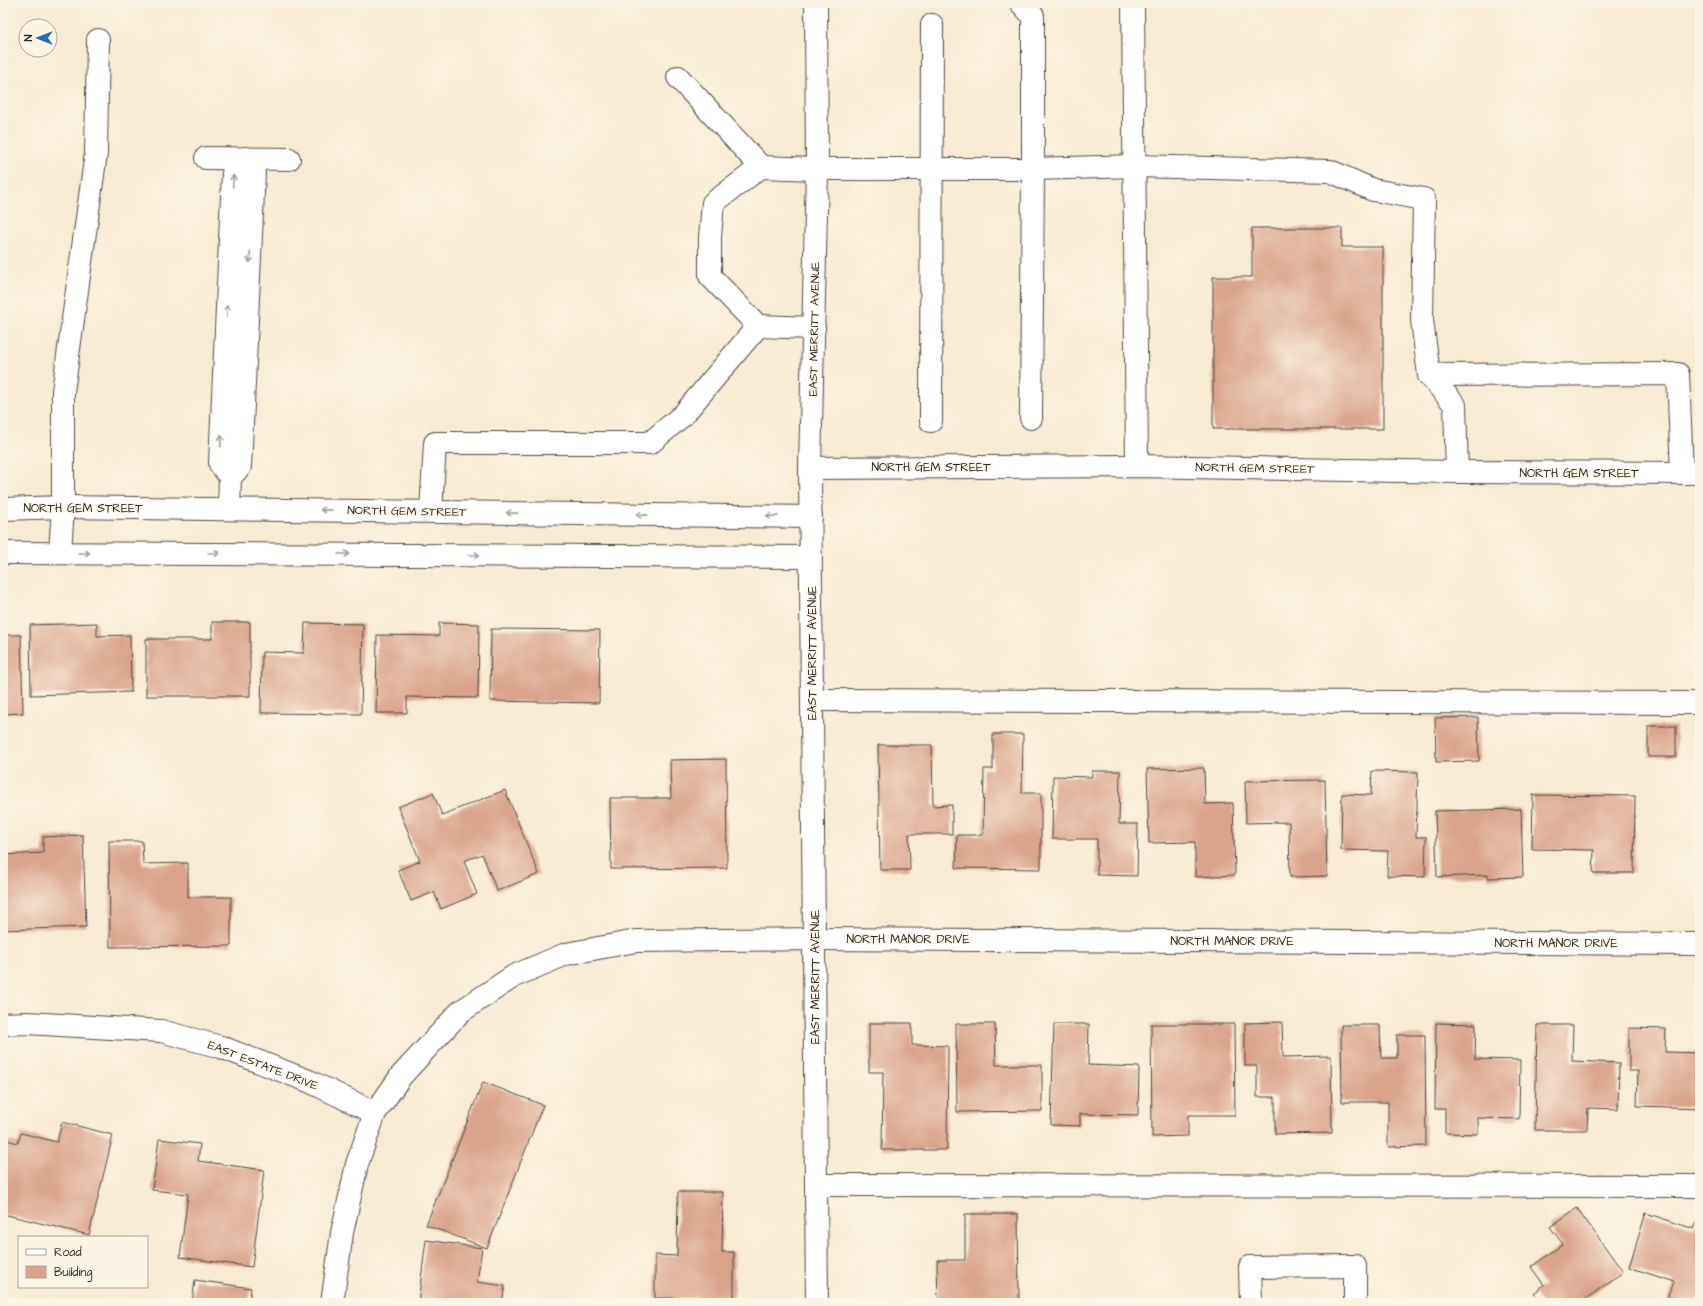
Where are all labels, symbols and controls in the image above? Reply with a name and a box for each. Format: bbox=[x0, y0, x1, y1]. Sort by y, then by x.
north arrow bbox=[18, 18, 58, 58]
text: N bbox=[21, 34, 36, 41]
one-way arrow bbox=[229, 175, 236, 188]
one-way arrow bbox=[246, 250, 254, 263]
street label: EAST MERRITT AVENUE bbox=[805, 262, 824, 396]
one-way arrow bbox=[223, 305, 231, 318]
one-way arrow bbox=[218, 435, 225, 448]
street label: NORTH GEM STREET bbox=[871, 459, 991, 476]
street label: NORTH GEM STREET bbox=[1195, 459, 1315, 478]
street label: NORTH GEM STREET bbox=[1519, 465, 1639, 482]
street label: NORTH GEM STREET bbox=[23, 500, 143, 517]
street label: NORTH GEM STREET bbox=[347, 502, 467, 521]
one-way arrow bbox=[320, 506, 333, 514]
one-way arrow bbox=[506, 509, 519, 517]
one-way arrow bbox=[636, 511, 649, 518]
one-way arrow bbox=[766, 512, 779, 520]
one-way arrow bbox=[77, 549, 90, 556]
one-way arrow bbox=[207, 549, 220, 557]
one-way arrow bbox=[337, 550, 350, 558]
one-way arrow bbox=[467, 551, 480, 559]
street label: EAST MERRITT AVENUE bbox=[804, 586, 821, 720]
street label: EAST MERRITT AVENUE bbox=[807, 910, 824, 1044]
street label: NORTH MANOR DRIVE bbox=[847, 931, 969, 948]
street label: NORTH MANOR DRIVE bbox=[1171, 933, 1293, 950]
street label: NORTH MANOR DRIVE bbox=[1495, 935, 1617, 952]
street label: EAST ESTATE DRIVE bbox=[205, 1037, 320, 1094]
legend bbox=[18, 1236, 148, 1288]
text: Road bbox=[54, 1244, 82, 1261]
text: Building bbox=[54, 1264, 92, 1282]

